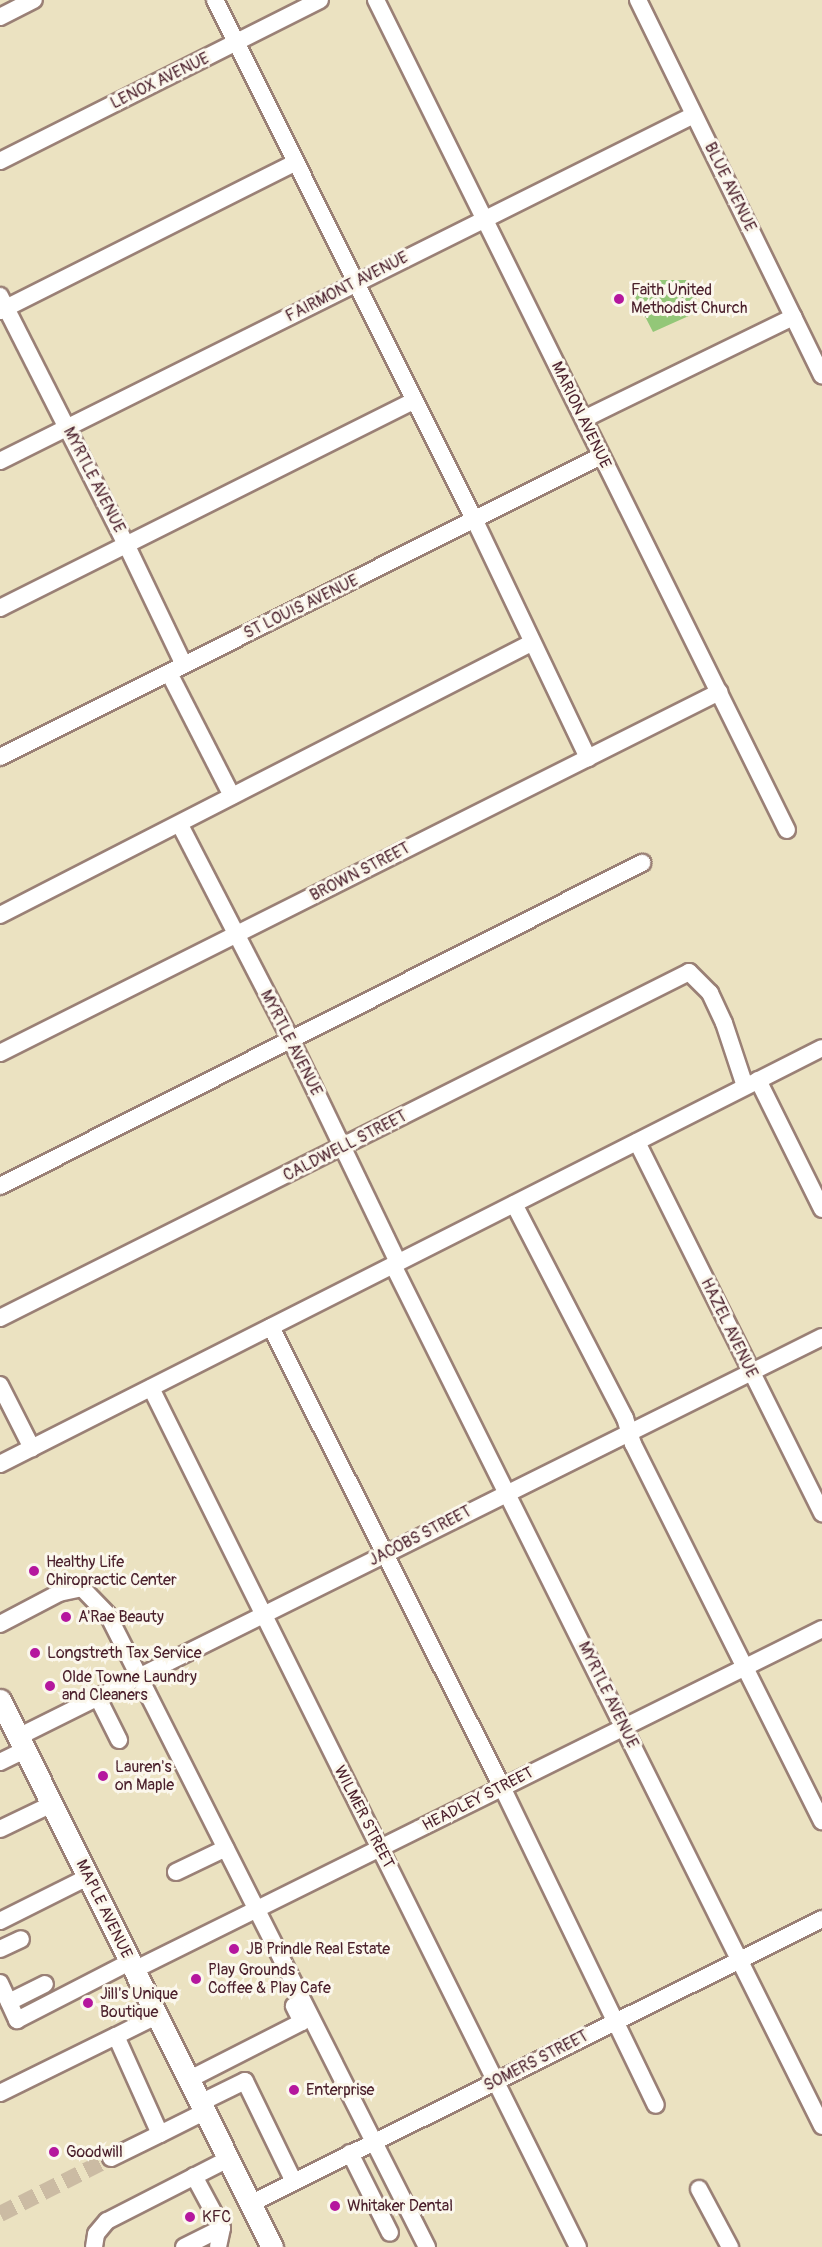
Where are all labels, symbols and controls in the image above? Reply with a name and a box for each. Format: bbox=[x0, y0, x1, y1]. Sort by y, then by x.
street label: LENOX AVENUE bbox=[108, 49, 212, 113]
street label: BLUE AVENUE bbox=[700, 139, 760, 235]
street label: FAIRMONT AVENUE bbox=[283, 248, 411, 326]
place label: Faith United Methodist Church bbox=[631, 280, 747, 318]
marker: Faith United Methodist Church bbox=[612, 292, 626, 306]
street label: MARION AVENUE bbox=[547, 358, 615, 472]
street label: MYRTLE AVENUE bbox=[59, 424, 129, 536]
street label: ST LOUIS AVENUE bbox=[241, 571, 361, 643]
street label: BROWN STREET bbox=[307, 839, 413, 905]
street label: MYRTLE AVENUE bbox=[256, 987, 326, 1099]
street label: CALDWELL STREET bbox=[280, 1107, 410, 1185]
street label: HAZEL AVENUE bbox=[697, 1275, 761, 1381]
street label: JACOBS STREET bbox=[366, 1502, 474, 1570]
place label: Healthy Life Chiropractic Center bbox=[46, 1552, 177, 1590]
marker: Healthy Life Chiropractic Center bbox=[27, 1564, 41, 1578]
place label: A'Rae Beauty bbox=[78, 1607, 164, 1627]
marker: A'Rae Beauty bbox=[59, 1610, 73, 1624]
street label: MYRTLE AVENUE bbox=[574, 1639, 642, 1751]
place label: Longstreth Tax Service bbox=[47, 1643, 202, 1663]
marker: Longstreth Tax Service bbox=[28, 1646, 42, 1660]
place label: Olde Towne Laundry and Cleaners bbox=[62, 1667, 197, 1705]
marker: Olde Towne Laundry and Cleaners bbox=[43, 1679, 57, 1693]
place label: Lauren's on Maple bbox=[115, 1757, 174, 1795]
street label: WILMER STREET bbox=[330, 1762, 398, 1872]
street label: HEADLEY STREET bbox=[419, 1763, 537, 1835]
marker: Lauren's on Maple bbox=[96, 1769, 110, 1783]
street label: MAPLE AVENUE bbox=[72, 1856, 136, 1962]
place label: JB Prindle Real Estate bbox=[246, 1939, 390, 1959]
marker: JB Prindle Real Estate bbox=[227, 1942, 241, 1956]
place label: Play Grounds Coffee & Play Cafe bbox=[208, 1960, 331, 1998]
marker: Play Grounds Coffee & Play Cafe bbox=[189, 1972, 203, 1986]
place label: Jill's Unique Boutique bbox=[100, 1984, 178, 2022]
marker: Jill's Unique Boutique bbox=[81, 1996, 95, 2010]
street label: SOMERS STREET bbox=[481, 2026, 591, 2096]
place label: Enterprise bbox=[306, 2080, 374, 2100]
marker: Enterprise bbox=[287, 2083, 301, 2097]
place label: Goodwill bbox=[66, 2142, 123, 2162]
marker: Goodwill bbox=[47, 2145, 61, 2159]
place label: Whitaker Dental bbox=[347, 2196, 453, 2216]
marker: Whitaker Dental bbox=[328, 2199, 342, 2213]
place label: KFC bbox=[202, 2207, 231, 2227]
marker: KFC bbox=[183, 2210, 197, 2224]

